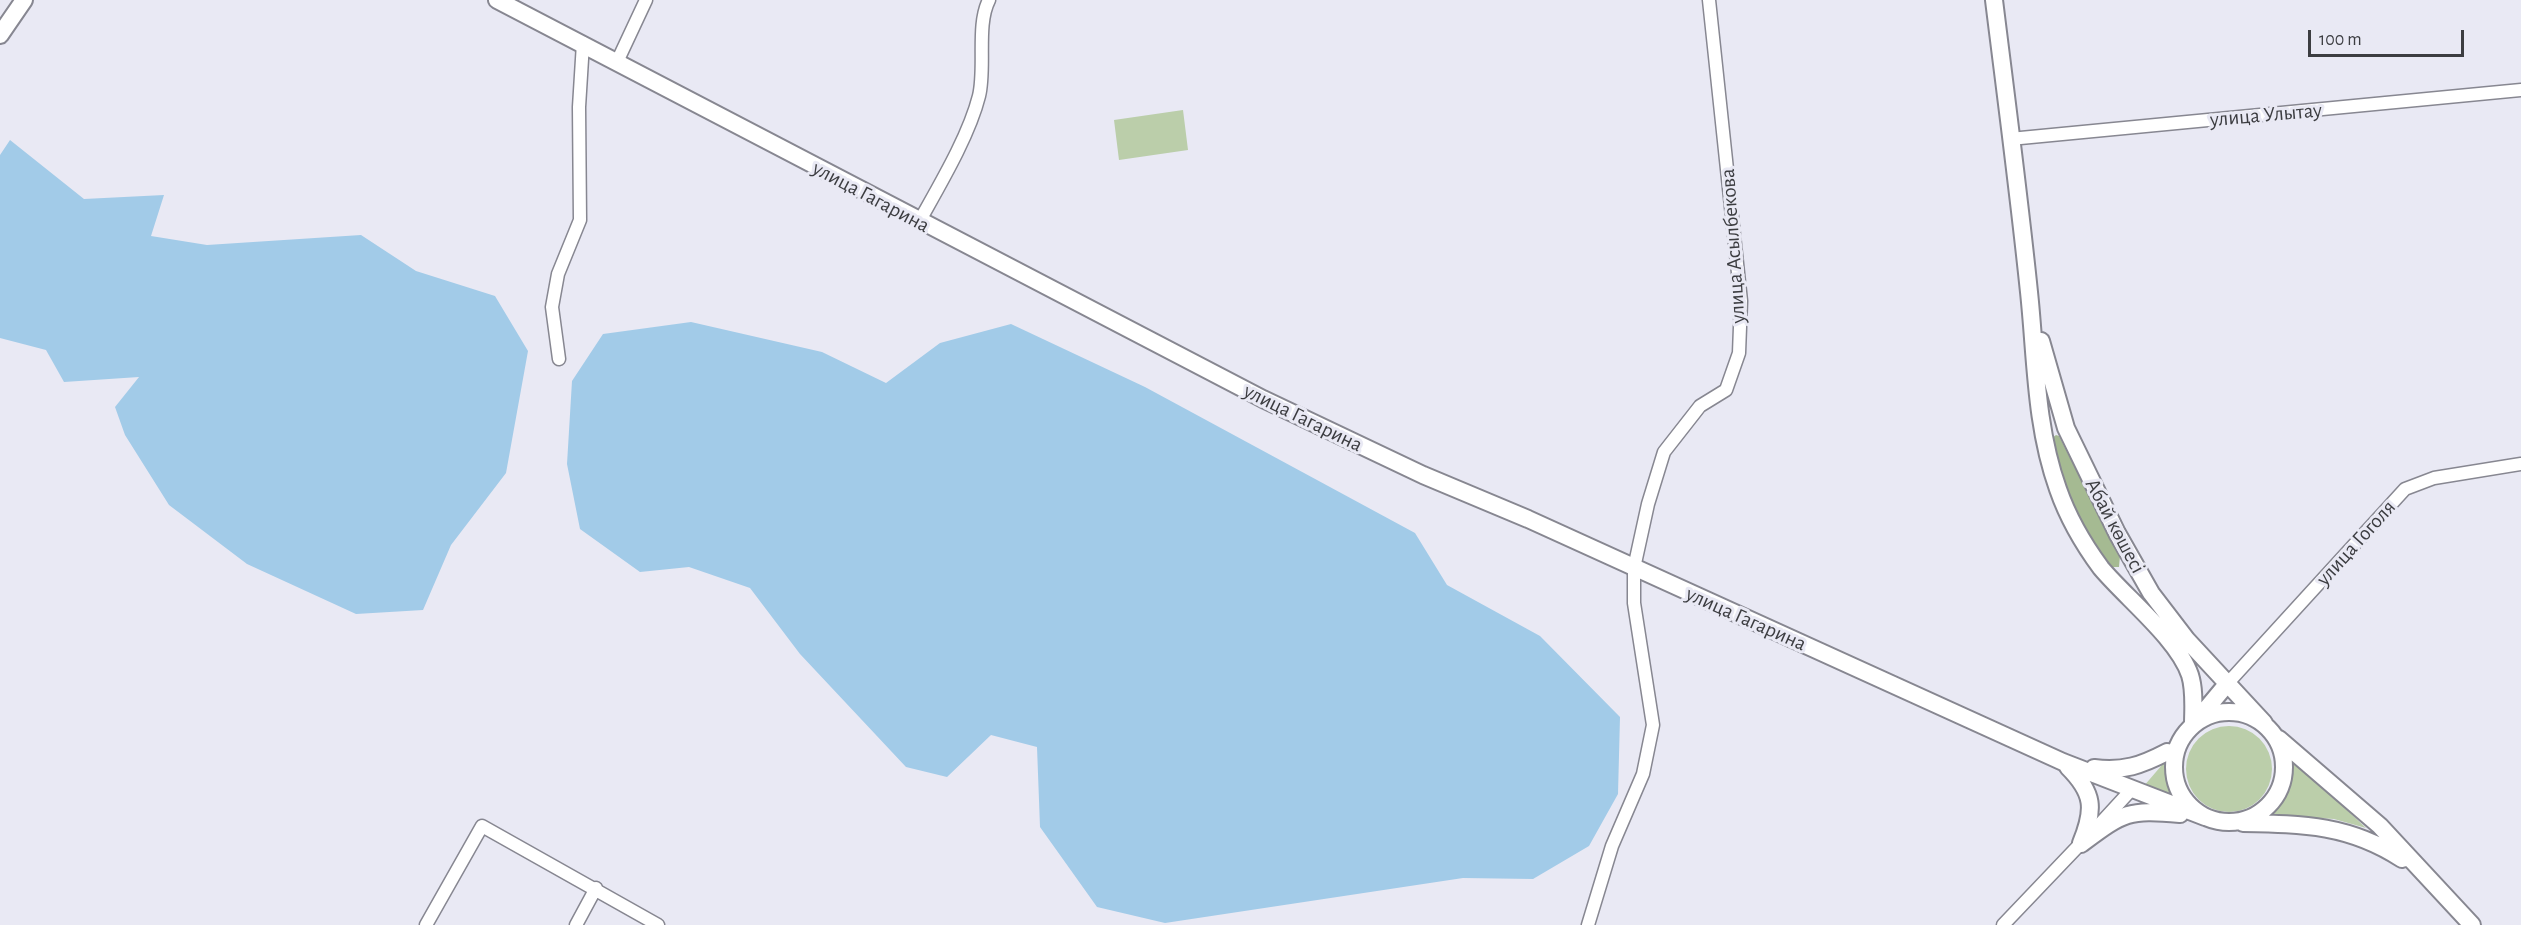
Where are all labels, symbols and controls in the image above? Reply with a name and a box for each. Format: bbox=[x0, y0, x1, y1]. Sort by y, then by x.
scale bar bbox=[2311, 18, 2467, 56]
text: 100 m bbox=[2319, 31, 2362, 49]
street label: улица Улытау bbox=[2209, 98, 2323, 132]
street label: улица Гагарина bbox=[808, 156, 934, 238]
street label: улица Асылбекова bbox=[1715, 168, 1751, 324]
street label: улица Гагарина bbox=[1239, 378, 1367, 458]
street label: Абай көшесі bbox=[2079, 474, 2151, 578]
street label: улица Гоголя bbox=[2311, 495, 2401, 591]
street label: улица Гагарина bbox=[1682, 581, 1810, 657]

